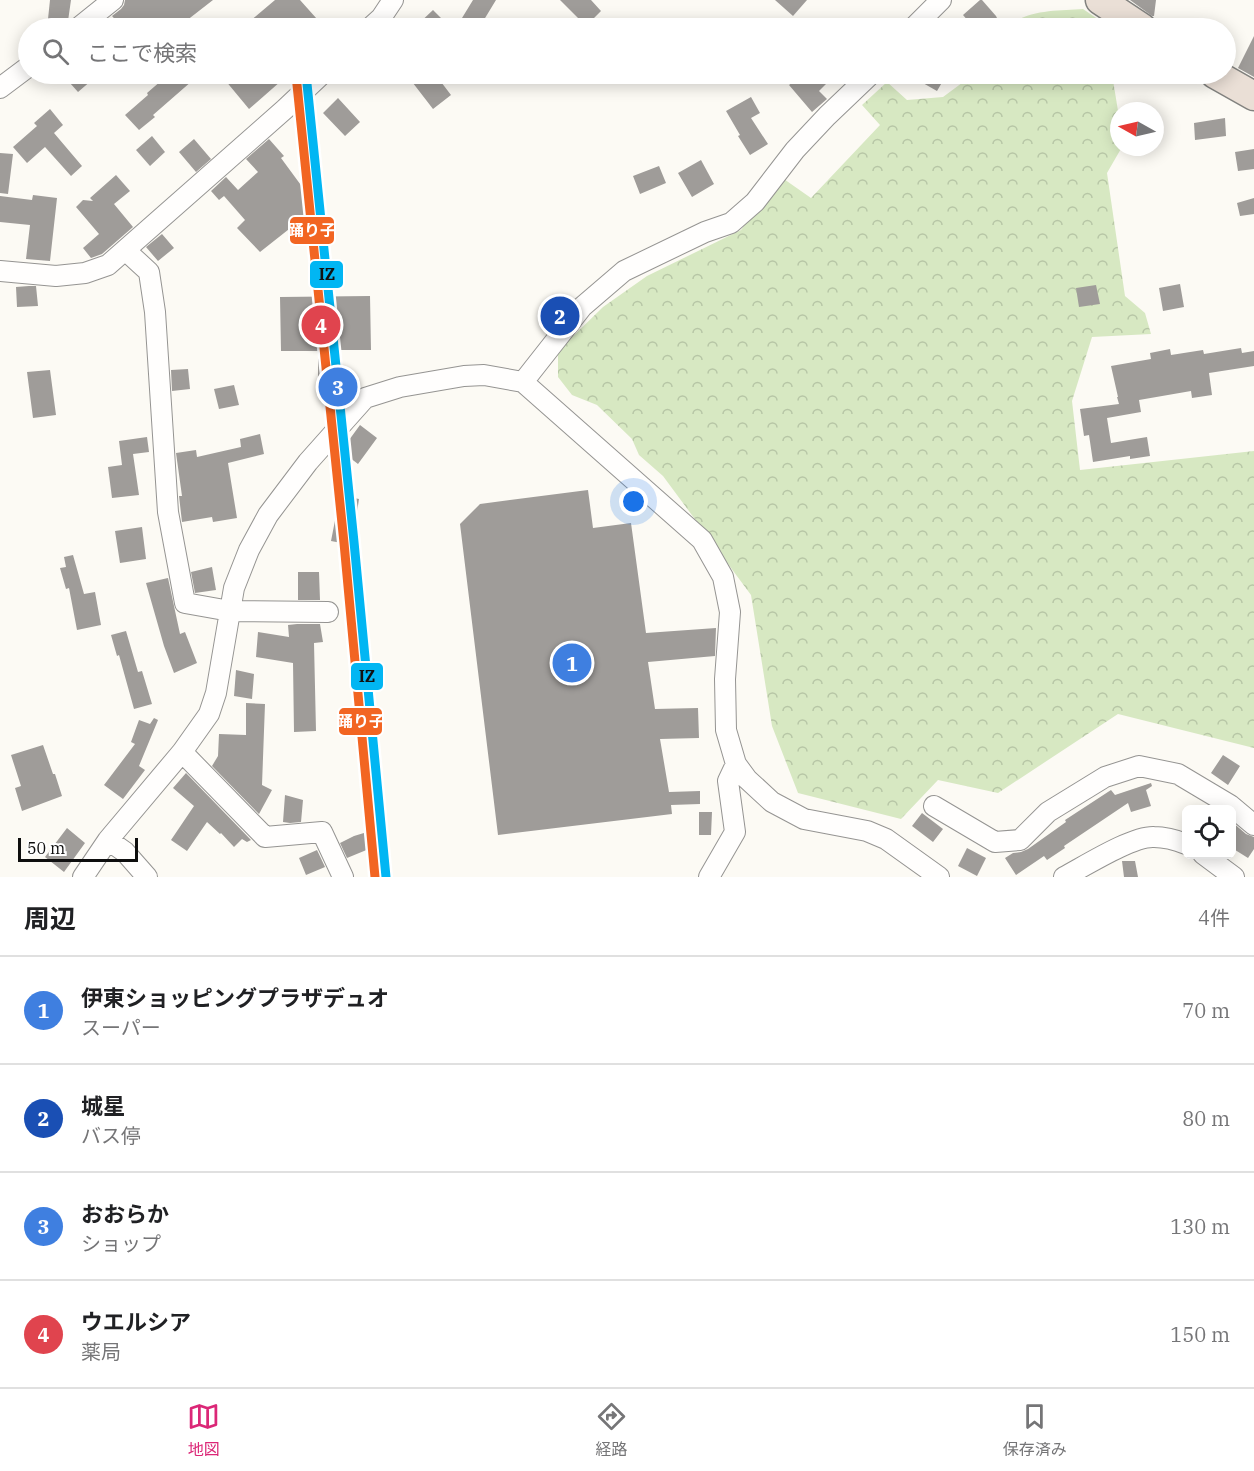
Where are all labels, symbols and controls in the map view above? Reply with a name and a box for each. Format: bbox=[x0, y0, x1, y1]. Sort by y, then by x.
search box bbox=[18, 18, 1236, 84]
icon: search bbox=[39, 35, 72, 68]
text: ここで検索 bbox=[87, 38, 197, 67]
north arrow bbox=[1110, 102, 1164, 156]
line badge: 踊り子 bbox=[289, 216, 335, 245]
text: 踊り子 bbox=[288, 220, 336, 240]
line badge: IZ bbox=[309, 260, 344, 289]
text: IZ bbox=[319, 264, 335, 284]
pin: 2 bbox=[540, 294, 580, 338]
pin: 4 bbox=[302, 302, 340, 348]
pin: 3 bbox=[318, 364, 358, 410]
your location bbox=[619, 487, 648, 516]
pin: 1 bbox=[552, 640, 592, 686]
line badge: IZ bbox=[350, 662, 384, 691]
text: IZ bbox=[359, 666, 375, 686]
line badge: 踊り子 bbox=[338, 707, 383, 736]
text: 踊り子 bbox=[337, 711, 385, 731]
map controls bbox=[1182, 805, 1236, 859]
button: locate bbox=[1182, 805, 1236, 859]
scale bar bbox=[18, 835, 138, 862]
text: 50 m bbox=[27, 838, 65, 858]
text: 周辺 bbox=[24, 901, 76, 935]
text: 4件 bbox=[1198, 904, 1230, 931]
text: 伊東ショッピングプラザデュオ bbox=[81, 983, 389, 1012]
text: 1 bbox=[38, 997, 50, 1024]
text: 70 m bbox=[1182, 997, 1230, 1024]
text: スーパー bbox=[81, 1014, 161, 1041]
text: 城星 bbox=[81, 1091, 125, 1120]
text: 2 bbox=[38, 1105, 50, 1132]
text: 80 m bbox=[1182, 1105, 1230, 1132]
text: バス停 bbox=[81, 1122, 141, 1149]
text: おおらか bbox=[81, 1199, 169, 1228]
text: 3 bbox=[38, 1213, 50, 1240]
text: 130 m bbox=[1170, 1213, 1230, 1240]
text: ショップ bbox=[81, 1230, 161, 1257]
text: ウエルシア bbox=[81, 1307, 191, 1336]
text: 4 bbox=[38, 1321, 50, 1348]
text: 150 m bbox=[1170, 1321, 1230, 1348]
text: 薬局 bbox=[81, 1338, 121, 1365]
tab: 地図 bbox=[187, 1400, 220, 1460]
tab: 経路 bbox=[595, 1400, 628, 1460]
tab: 保存済み bbox=[1003, 1400, 1067, 1460]

